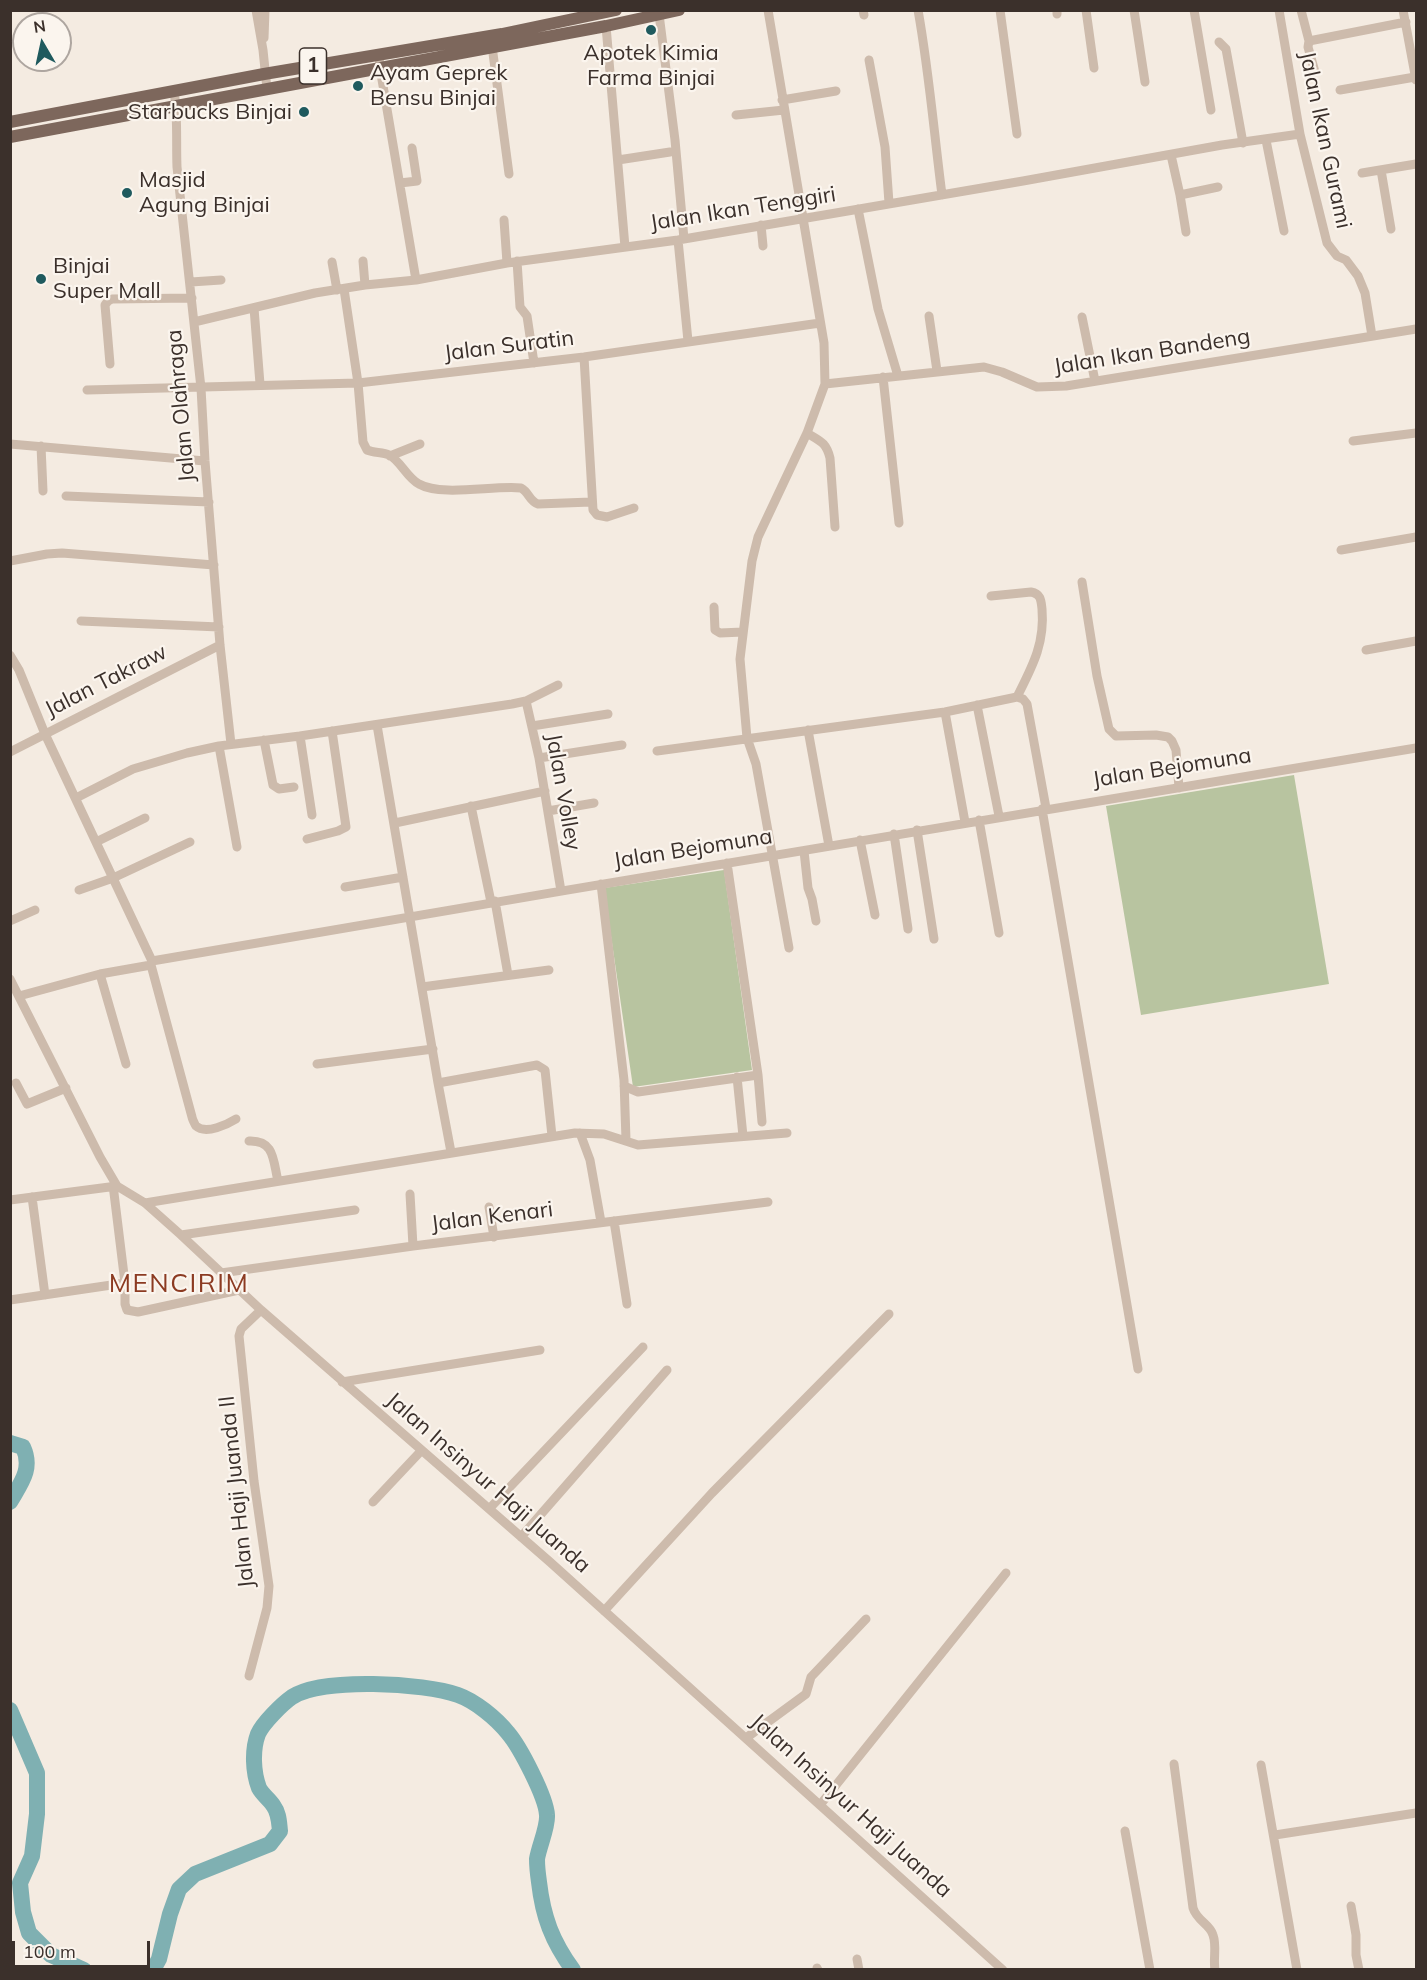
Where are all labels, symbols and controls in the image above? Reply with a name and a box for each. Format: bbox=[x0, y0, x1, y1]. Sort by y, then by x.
north arrow bbox=[12, 12, 72, 72]
text: N bbox=[32, 15, 47, 37]
marker: Apotek Kimia Farma Binjai bbox=[644, 23, 658, 37]
place label: Apotek Kimia Farma Binjai bbox=[583, 40, 719, 92]
road number: 1 bbox=[300, 48, 326, 84]
street label: Jalan Ikan Gurami bbox=[1293, 49, 1357, 231]
place label: Ayam Geprek Bensu Binjai bbox=[370, 60, 508, 112]
marker: Ayam Geprek Bensu Binjai bbox=[351, 79, 365, 93]
place label: Starbucks Binjai bbox=[128, 99, 292, 125]
marker: Starbucks Binjai bbox=[297, 105, 311, 119]
place label: Masjid Agung Binjai bbox=[139, 167, 270, 218]
street label: Jalan Ikan Tenggiri bbox=[648, 181, 838, 237]
marker: Masjid Agung Binjai bbox=[120, 186, 134, 200]
place label: Binjai Super Mall bbox=[53, 253, 161, 304]
marker: Binjai Super Mall bbox=[34, 272, 48, 286]
street label: Jalan Ikan Bandeng bbox=[1052, 323, 1252, 381]
street label: Jalan Suratin bbox=[442, 325, 576, 367]
street label: Jalan Olahraga bbox=[161, 328, 201, 484]
street label: Jalan Takraw bbox=[40, 639, 172, 723]
street label: Jalan Volley bbox=[540, 732, 586, 852]
street label: Jalan Bejomuna bbox=[1091, 742, 1253, 794]
street label: Jalan Bejomuna bbox=[612, 823, 774, 875]
street label: Jalan Kenari bbox=[430, 1196, 554, 1238]
district label: MENCIRIM bbox=[109, 1268, 249, 1300]
street label: Jalan Insinyur Haji Juanda bbox=[381, 1387, 595, 1579]
street label: Jalan Haji Juanda II bbox=[214, 1394, 260, 1590]
street label: Jalan Insinyur Haji Juanda bbox=[745, 1709, 957, 1903]
scale bar bbox=[15, 1929, 153, 1967]
text: 100 m bbox=[23, 1940, 76, 1963]

